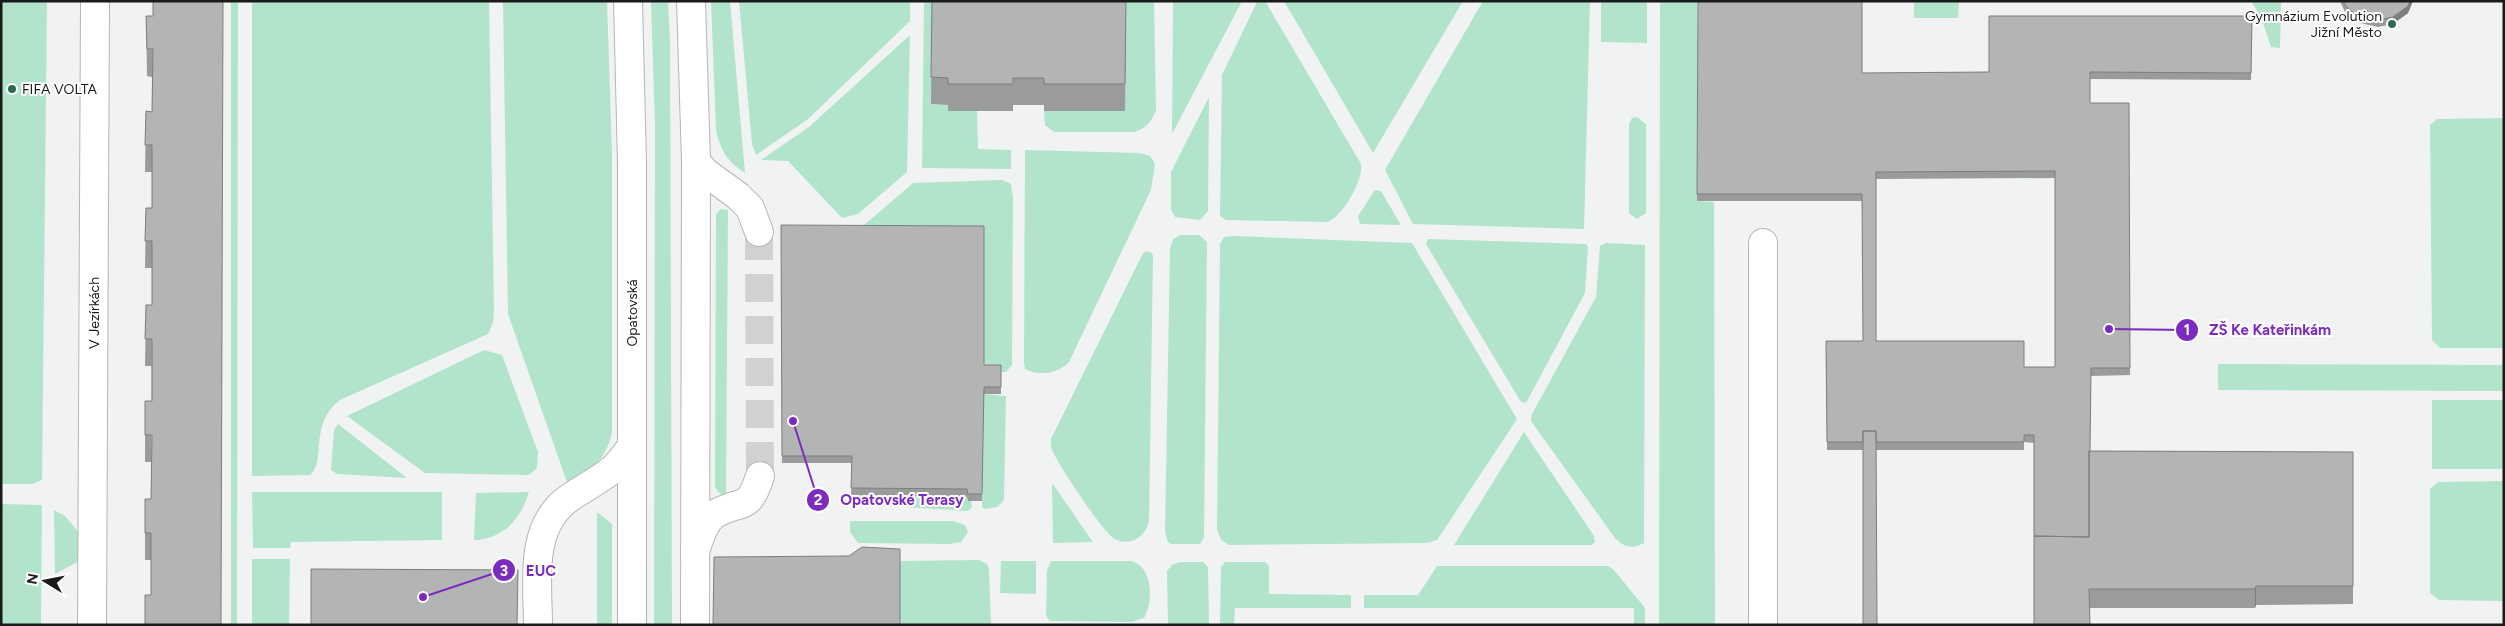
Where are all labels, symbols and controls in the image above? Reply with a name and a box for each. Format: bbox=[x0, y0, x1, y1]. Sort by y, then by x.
place label: Gymnázium Evolution Jižní Město bbox=[2245, 8, 2382, 41]
marker: Gymnázium Evolution Jižní Město bbox=[2386, 18, 2398, 30]
place label: FIFA VOLTA bbox=[22, 81, 97, 98]
marker: FIFA VOLTA bbox=[6, 83, 18, 95]
street label: V Jezírkách bbox=[86, 277, 103, 349]
street label: Opatovská bbox=[624, 279, 641, 347]
callout: ZŠ Ke Kateřinkám bbox=[2174, 315, 2341, 345]
text: 1 bbox=[2184, 321, 2190, 339]
text: ZŠ Ke Kateřinkám bbox=[2209, 321, 2331, 339]
callout: Opatovské Terasy bbox=[806, 485, 974, 515]
text: 2 bbox=[814, 491, 823, 509]
text: Opatovské Terasy bbox=[840, 491, 964, 509]
callout: EUC bbox=[491, 555, 566, 585]
north arrow bbox=[20, 556, 70, 606]
text: 3 bbox=[500, 562, 508, 580]
text: EUC bbox=[526, 562, 556, 580]
text: N bbox=[23, 572, 42, 586]

